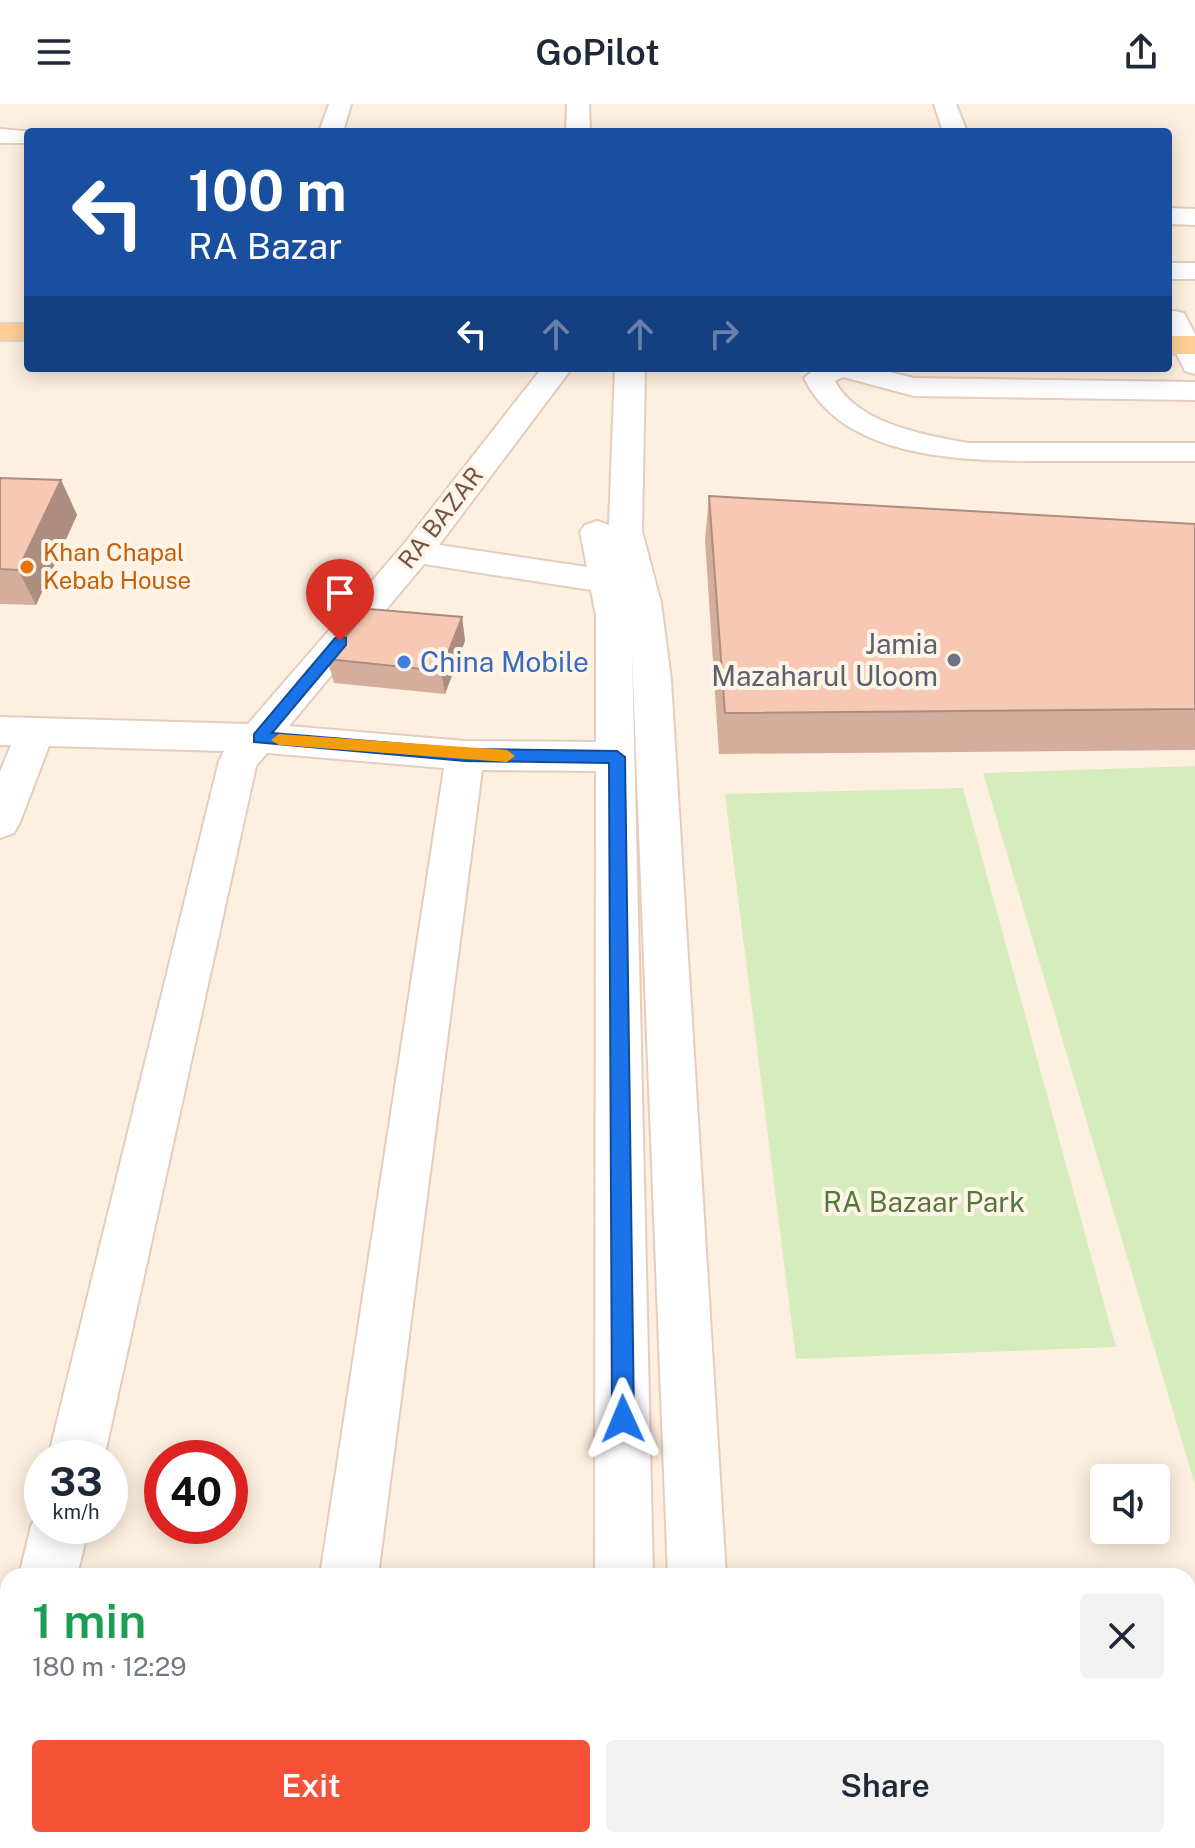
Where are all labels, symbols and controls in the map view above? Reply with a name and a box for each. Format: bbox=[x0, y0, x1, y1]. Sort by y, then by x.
icon: menu bbox=[32, 30, 76, 74]
icon: share bbox=[1119, 30, 1163, 74]
text: GoPilot bbox=[535, 31, 660, 73]
text: 100 m bbox=[188, 158, 347, 224]
icon: left bbox=[56, 160, 160, 264]
text: RA Bazar bbox=[188, 225, 342, 267]
icon: left bbox=[450, 312, 494, 356]
icon: ahead bbox=[534, 312, 578, 356]
icon: ahead bbox=[618, 312, 662, 356]
icon: right bbox=[702, 312, 746, 356]
street label: RA BAZAR bbox=[392, 461, 488, 574]
place label: Khan Chapal Kebab House bbox=[43, 538, 191, 594]
marker: Khan Chapal Kebab House bbox=[18, 558, 36, 576]
pin bbox=[306, 559, 374, 641]
icon: arrive bbox=[318, 571, 362, 615]
place label: Jamia Mazaharul Uloom bbox=[711, 627, 938, 692]
place label: China Mobile bbox=[420, 645, 589, 678]
marker: Jamia Mazaharul Uloom bbox=[945, 651, 963, 669]
marker: China Mobile bbox=[395, 653, 413, 671]
park label: RA Bazaar Park bbox=[823, 1185, 1025, 1218]
position arrow bbox=[581, 1377, 665, 1461]
speed limit sign: 40 bbox=[144, 1440, 248, 1544]
text: 33 bbox=[49, 1458, 103, 1505]
map controls bbox=[1090, 1464, 1170, 1544]
button: sound bbox=[1090, 1464, 1170, 1544]
text: km/h bbox=[52, 1500, 100, 1524]
text: 1 min bbox=[32, 1592, 146, 1649]
button: close bbox=[1080, 1594, 1164, 1678]
text: 180 m · 12:29 bbox=[32, 1651, 187, 1682]
button: Exit bbox=[32, 1740, 590, 1832]
button: Share bbox=[606, 1740, 1164, 1832]

